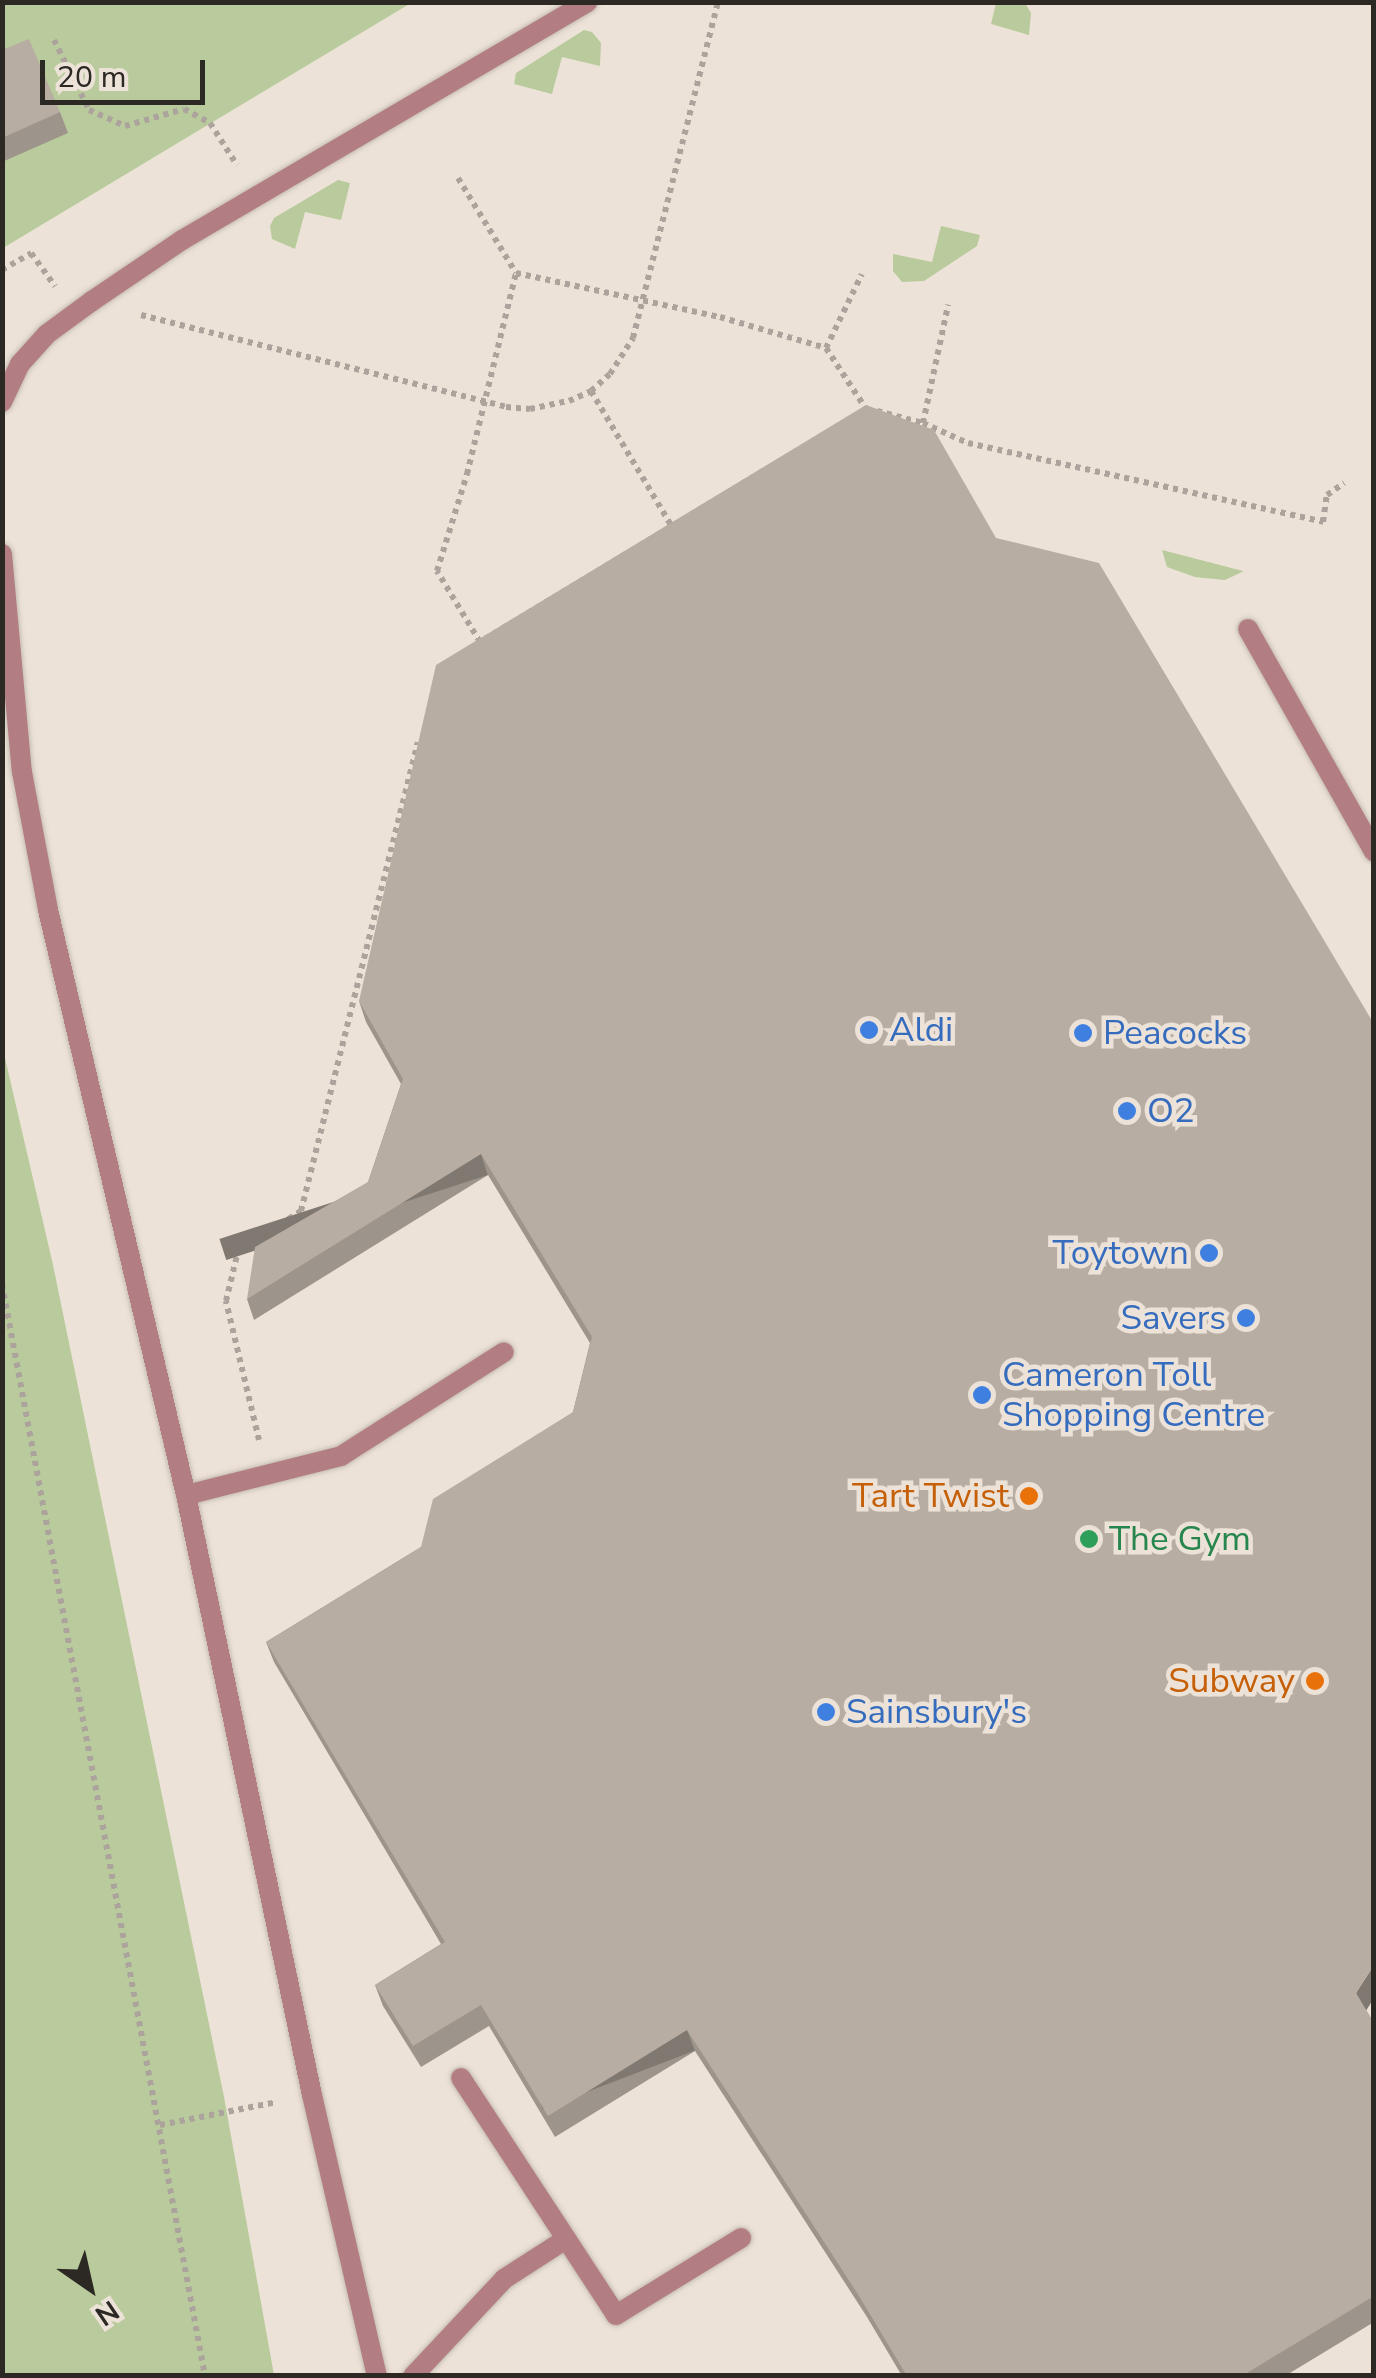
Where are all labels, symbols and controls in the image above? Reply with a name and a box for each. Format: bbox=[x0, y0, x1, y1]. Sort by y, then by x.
scale bar bbox=[45, 40, 210, 102]
text: 20 m bbox=[57, 57, 126, 98]
place label: Aldi bbox=[889, 1009, 953, 1051]
place label: Peacocks bbox=[1103, 1012, 1247, 1054]
marker: Aldi bbox=[858, 1019, 880, 1041]
marker: Peacocks bbox=[1072, 1022, 1094, 1044]
place label: O2 bbox=[1147, 1090, 1195, 1132]
marker: O2 bbox=[1116, 1100, 1138, 1122]
place label: Toytown bbox=[1052, 1232, 1189, 1274]
marker: Toytown bbox=[1198, 1242, 1220, 1264]
place label: Savers bbox=[1121, 1297, 1226, 1339]
marker: Savers bbox=[1235, 1307, 1257, 1329]
place label: Cameron Toll Shopping Centre bbox=[1002, 1354, 1265, 1436]
marker: Cameron Toll Shopping Centre bbox=[971, 1384, 993, 1406]
place label: Tart Twist bbox=[852, 1475, 1009, 1517]
marker: Tart Twist bbox=[1018, 1485, 1040, 1507]
place label: The Gym bbox=[1109, 1518, 1251, 1560]
marker: The Gym bbox=[1078, 1528, 1100, 1550]
place label: Subway bbox=[1168, 1660, 1295, 1702]
marker: Subway bbox=[1304, 1670, 1326, 1692]
place label: Sainsbury's bbox=[846, 1691, 1027, 1733]
marker: Sainsbury's bbox=[815, 1701, 837, 1723]
north arrow bbox=[40, 2238, 140, 2338]
text: N bbox=[87, 2291, 126, 2334]

